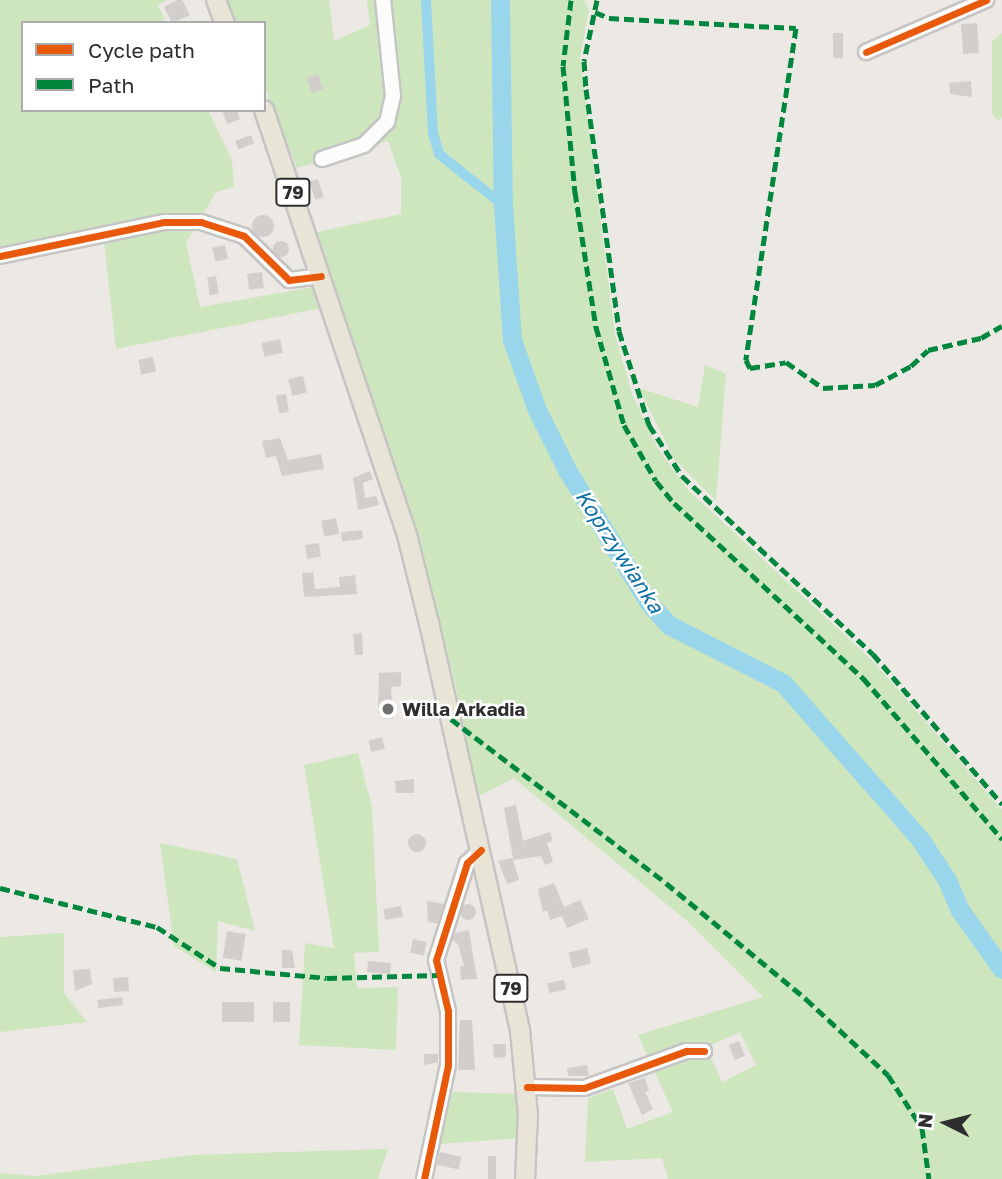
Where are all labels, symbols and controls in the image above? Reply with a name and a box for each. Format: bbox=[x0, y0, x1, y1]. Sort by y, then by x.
legend bbox=[21, 21, 266, 112]
text: Cycle path bbox=[88, 37, 195, 63]
text: Path bbox=[88, 72, 135, 98]
road number: 79 bbox=[274, 177, 312, 206]
water label: Koprzywianka bbox=[571, 485, 669, 617]
place label: Willa Arkadia bbox=[402, 698, 525, 720]
marker: Willa Arkadia bbox=[380, 701, 396, 717]
road number: 79 bbox=[492, 973, 530, 1002]
north arrow bbox=[911, 1088, 981, 1158]
text: N bbox=[912, 1112, 937, 1129]

